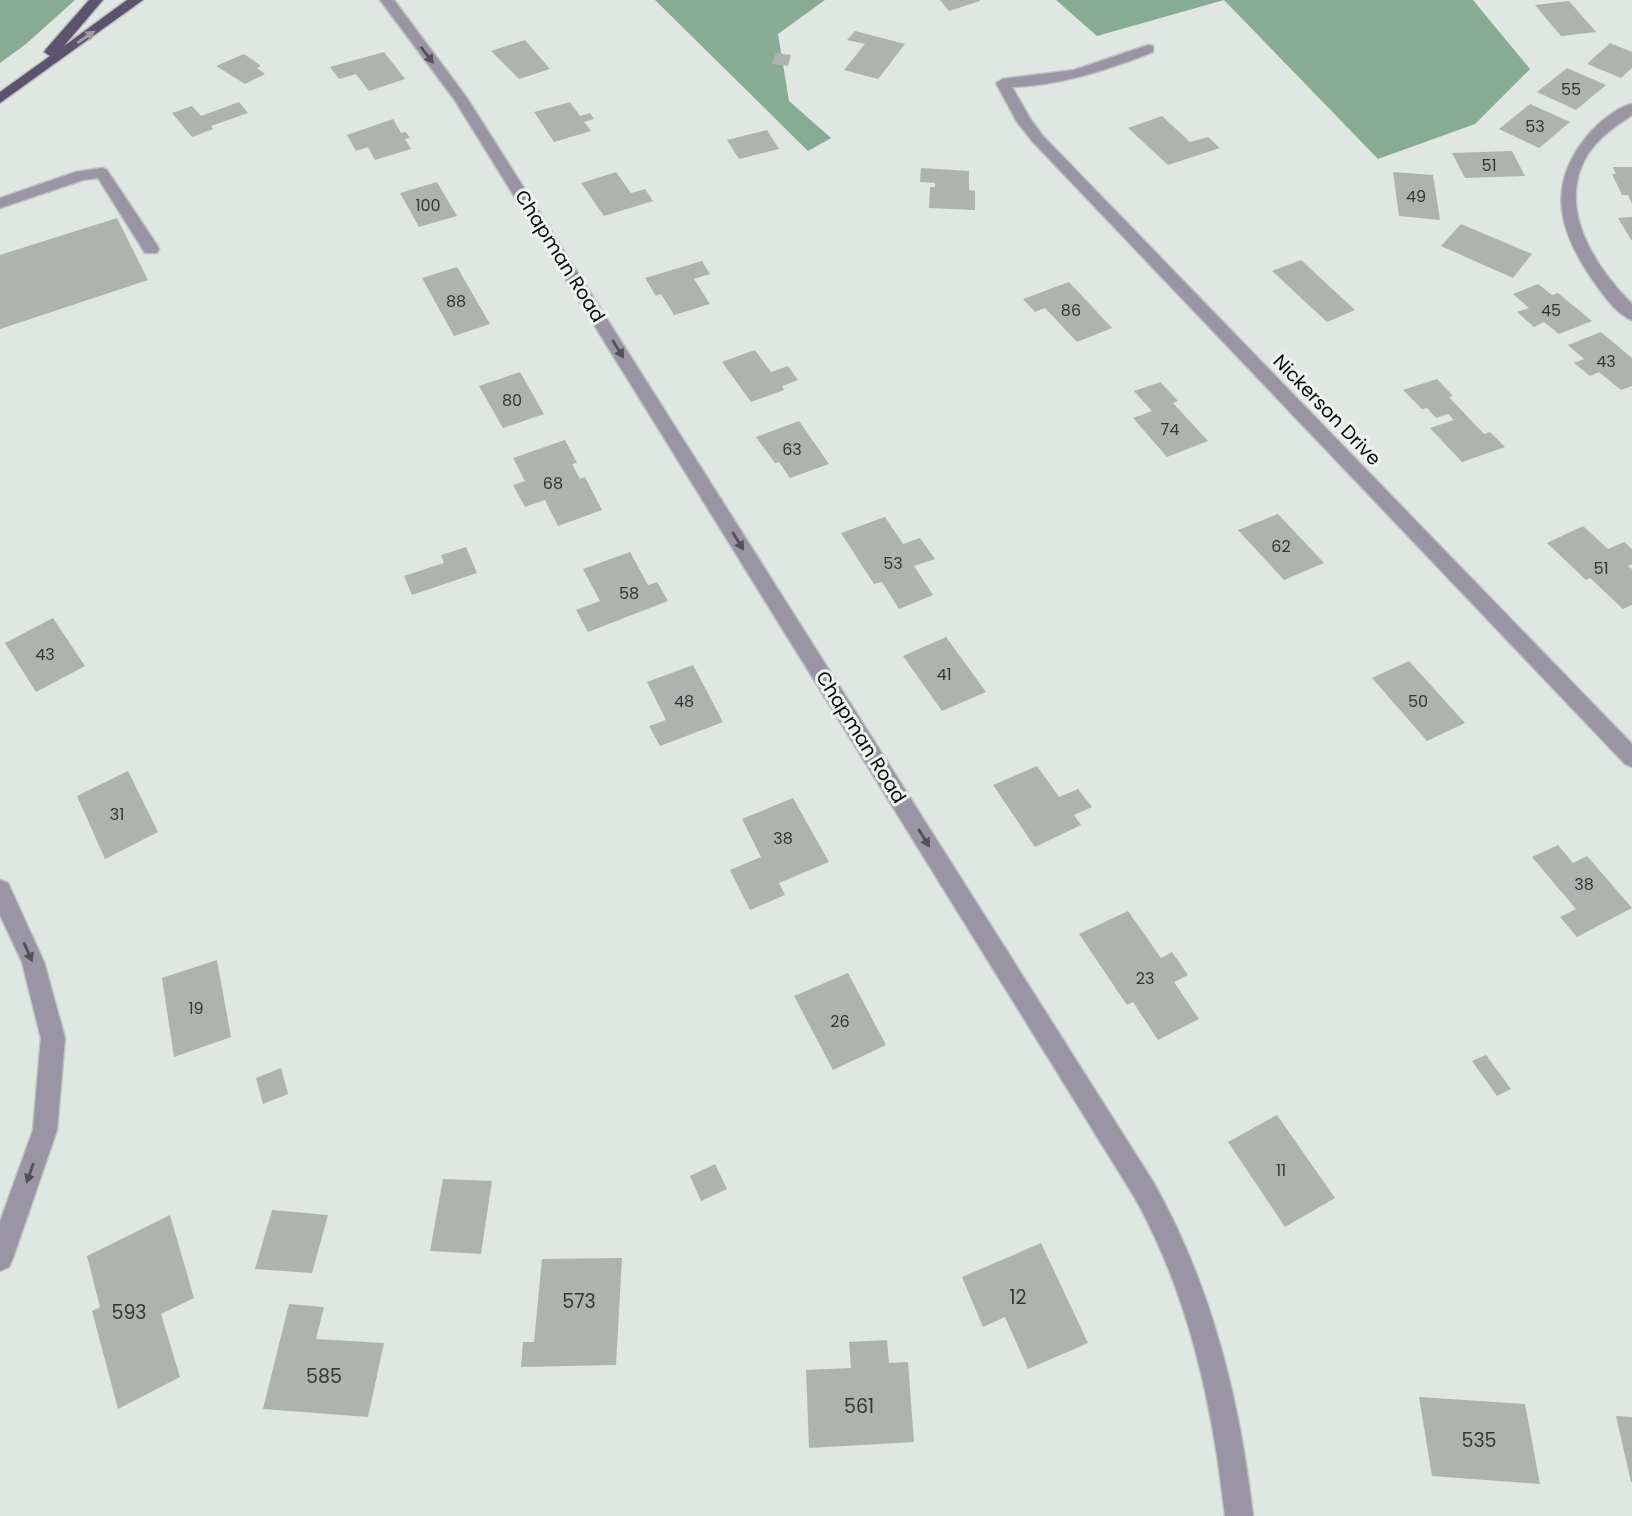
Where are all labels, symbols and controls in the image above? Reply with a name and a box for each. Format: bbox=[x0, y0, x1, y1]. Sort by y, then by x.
one-way arrow bbox=[77, 30, 95, 44]
one-way arrow bbox=[420, 46, 434, 64]
house number: 55 bbox=[1561, 78, 1581, 101]
house number: 53 bbox=[1525, 115, 1545, 138]
house number: 51 bbox=[1481, 154, 1497, 177]
street label: Chapman Road bbox=[508, 185, 612, 327]
house number: 49 bbox=[1406, 185, 1426, 208]
house number: 100 bbox=[415, 194, 441, 217]
house number: 88 bbox=[446, 290, 466, 313]
house number: 86 bbox=[1061, 299, 1081, 322]
house number: 45 bbox=[1541, 299, 1561, 322]
one-way arrow bbox=[611, 339, 624, 358]
street label: Nickerson Drive bbox=[1267, 348, 1387, 472]
house number: 43 bbox=[1596, 350, 1616, 373]
house number: 80 bbox=[502, 389, 522, 412]
house number: 74 bbox=[1161, 418, 1179, 441]
house number: 63 bbox=[782, 438, 802, 461]
house number: 68 bbox=[543, 472, 563, 495]
one-way arrow bbox=[732, 532, 745, 551]
house number: 62 bbox=[1271, 535, 1291, 558]
house number: 53 bbox=[883, 552, 903, 575]
house number: 51 bbox=[1593, 557, 1609, 580]
house number: 58 bbox=[619, 582, 639, 605]
house number: 43 bbox=[35, 643, 55, 666]
house number: 41 bbox=[936, 663, 952, 686]
street label: Chapman Road bbox=[809, 666, 913, 808]
house number: 48 bbox=[674, 690, 694, 713]
house number: 50 bbox=[1408, 690, 1428, 713]
house number: 31 bbox=[110, 803, 124, 826]
house number: 38 bbox=[773, 827, 793, 850]
one-way arrow bbox=[918, 828, 931, 847]
house number: 38 bbox=[1574, 873, 1594, 896]
one-way arrow bbox=[23, 941, 34, 962]
house number: 23 bbox=[1136, 967, 1154, 990]
house number: 19 bbox=[188, 997, 204, 1020]
house number: 26 bbox=[830, 1010, 850, 1033]
house number: 11 bbox=[1276, 1159, 1286, 1182]
one-way arrow bbox=[24, 1162, 35, 1183]
house number: 12 bbox=[1009, 1284, 1027, 1311]
house number: 573 bbox=[562, 1288, 596, 1315]
house number: 593 bbox=[111, 1299, 147, 1326]
house number: 585 bbox=[306, 1363, 342, 1390]
house number: 561 bbox=[844, 1393, 874, 1420]
house number: 535 bbox=[1461, 1427, 1497, 1454]

